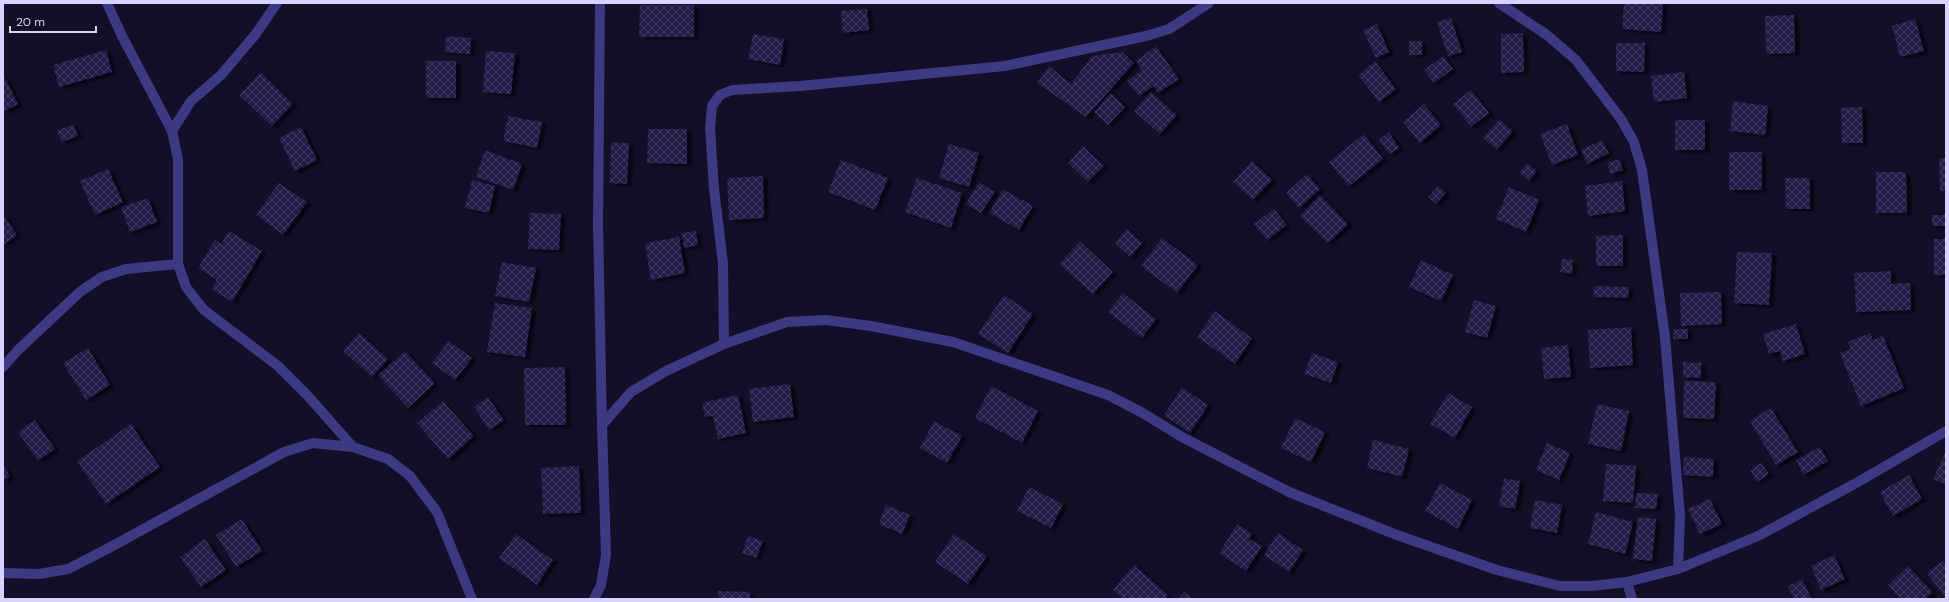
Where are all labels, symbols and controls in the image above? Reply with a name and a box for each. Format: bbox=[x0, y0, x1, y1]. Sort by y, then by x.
scale bar bbox=[10, 8, 96, 34]
text: 20 m bbox=[16, 14, 45, 30]

